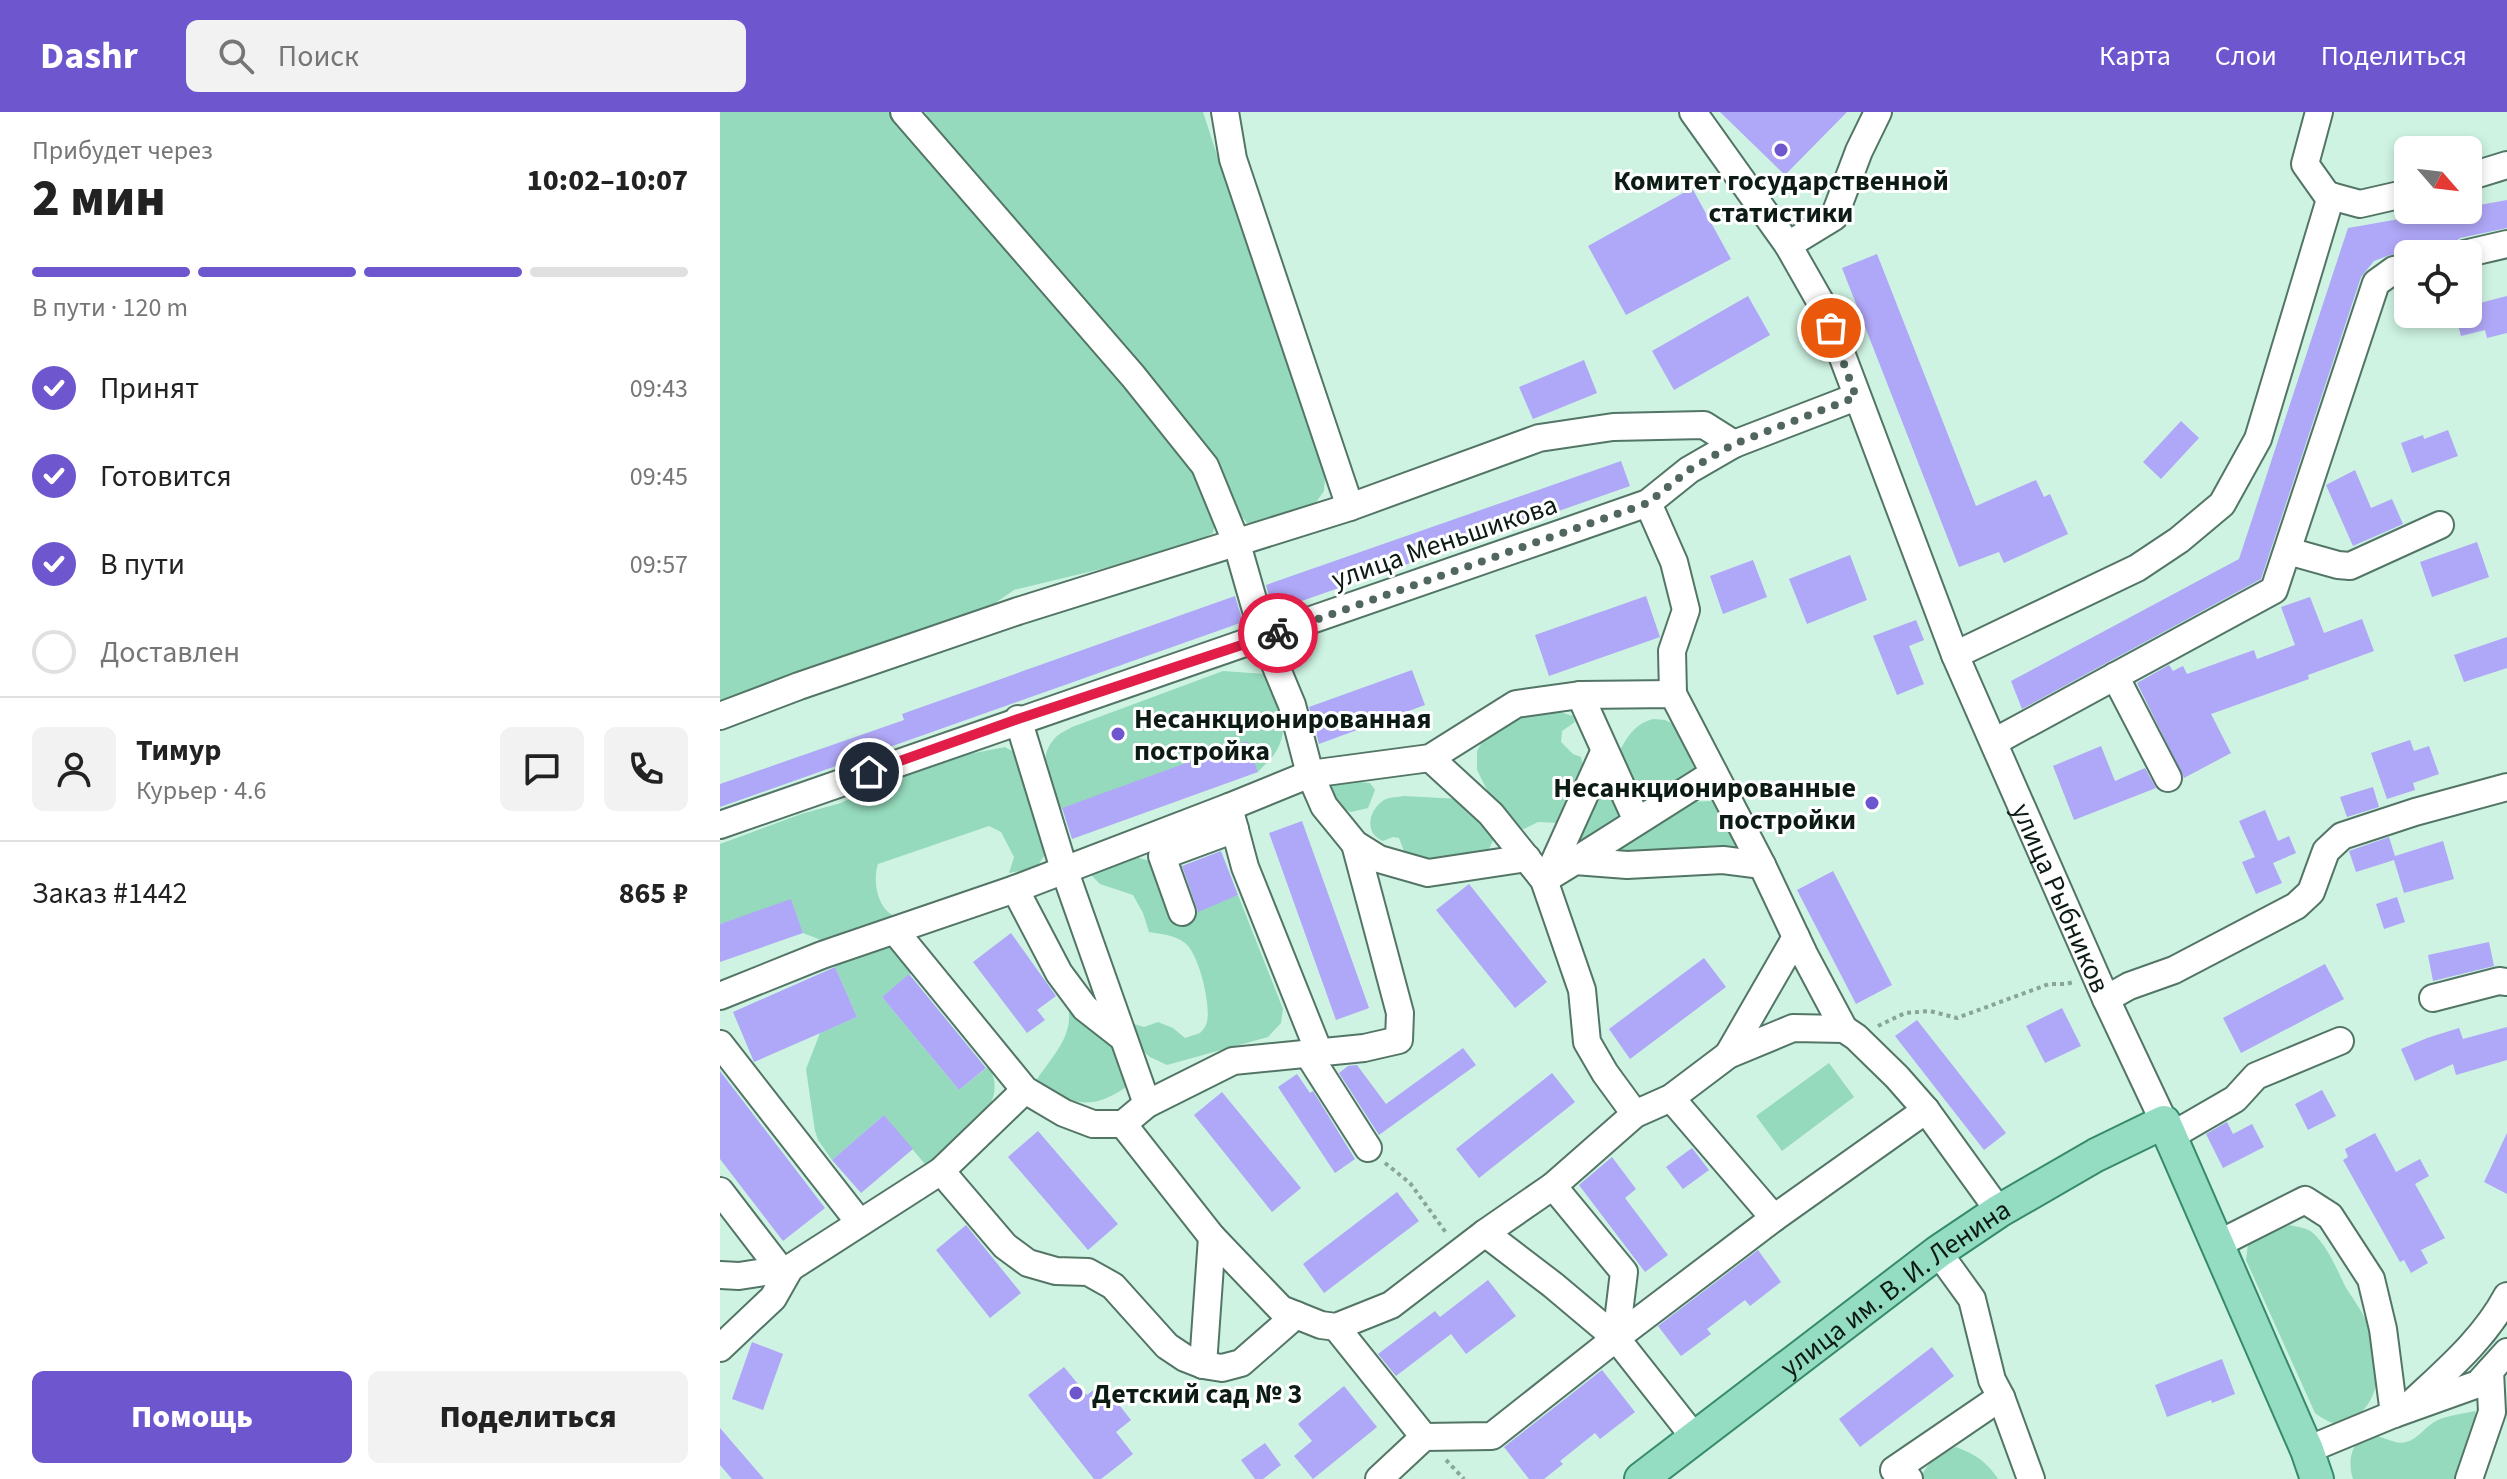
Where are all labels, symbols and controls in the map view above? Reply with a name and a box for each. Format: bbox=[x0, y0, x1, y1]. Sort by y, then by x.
search box bbox=[186, 20, 746, 92]
text: Dashr bbox=[40, 29, 138, 83]
icon: search bbox=[214, 34, 258, 78]
text: Поиск bbox=[278, 35, 359, 78]
text: Карта bbox=[2099, 36, 2171, 76]
text: Слои bbox=[2215, 36, 2277, 76]
text: Поделиться bbox=[2321, 36, 2467, 76]
text: Прибудет через bbox=[32, 132, 213, 169]
north arrow bbox=[2394, 136, 2482, 224]
map controls bbox=[2394, 136, 2482, 328]
marker: Комитет государственной статистики bbox=[1772, 141, 1790, 159]
text: 10:02–10:07 bbox=[527, 159, 688, 202]
place label: Комитет государственной статистики bbox=[1613, 161, 1949, 233]
text: 2 мин bbox=[32, 162, 166, 236]
button: locate bbox=[2394, 240, 2482, 328]
text: В пути · 120 m bbox=[32, 289, 188, 326]
pin bbox=[1797, 294, 1865, 362]
icon: bag bbox=[1809, 306, 1853, 350]
icon: check bbox=[32, 366, 76, 410]
text: Принят bbox=[100, 367, 199, 410]
text: 09:43 bbox=[630, 370, 688, 407]
icon: check bbox=[32, 454, 76, 498]
text: Готовится bbox=[100, 455, 232, 498]
text: 09:45 bbox=[630, 458, 688, 495]
street label: улица Меньшикова bbox=[1326, 485, 1563, 599]
icon: check bbox=[32, 542, 76, 586]
text: В пути bbox=[100, 543, 185, 586]
text: 09:57 bbox=[630, 546, 688, 583]
courier bbox=[1238, 593, 1318, 673]
icon: bike bbox=[1256, 611, 1300, 655]
text: Доставлен bbox=[100, 631, 240, 674]
place label: Несанкционированная постройка bbox=[1134, 699, 1431, 771]
marker: Несанкционированная постройка bbox=[1109, 725, 1127, 743]
button: person bbox=[32, 727, 116, 811]
button: chat bbox=[500, 727, 584, 811]
button: phone bbox=[604, 727, 688, 811]
text: Тимур bbox=[136, 729, 222, 772]
pin bbox=[835, 738, 903, 806]
icon: home bbox=[847, 750, 891, 794]
place label: Несанкционированные постройки bbox=[1553, 768, 1856, 840]
text: Курьер · 4.6 bbox=[136, 772, 266, 809]
marker: Несанкционированные постройки bbox=[1863, 794, 1881, 812]
street label: улица Рыбников bbox=[2001, 797, 2120, 999]
text: Заказ #1442 bbox=[32, 872, 188, 915]
text: 865 ₽ bbox=[619, 872, 688, 915]
street label: улица им. В. И. Ленина bbox=[1772, 1190, 2018, 1387]
button: Помощь bbox=[32, 1371, 352, 1463]
button: Поделиться bbox=[368, 1371, 688, 1463]
place label: Детский сад № 3 bbox=[1092, 1374, 1302, 1414]
marker: Детский сад № 3 bbox=[1067, 1384, 1085, 1402]

